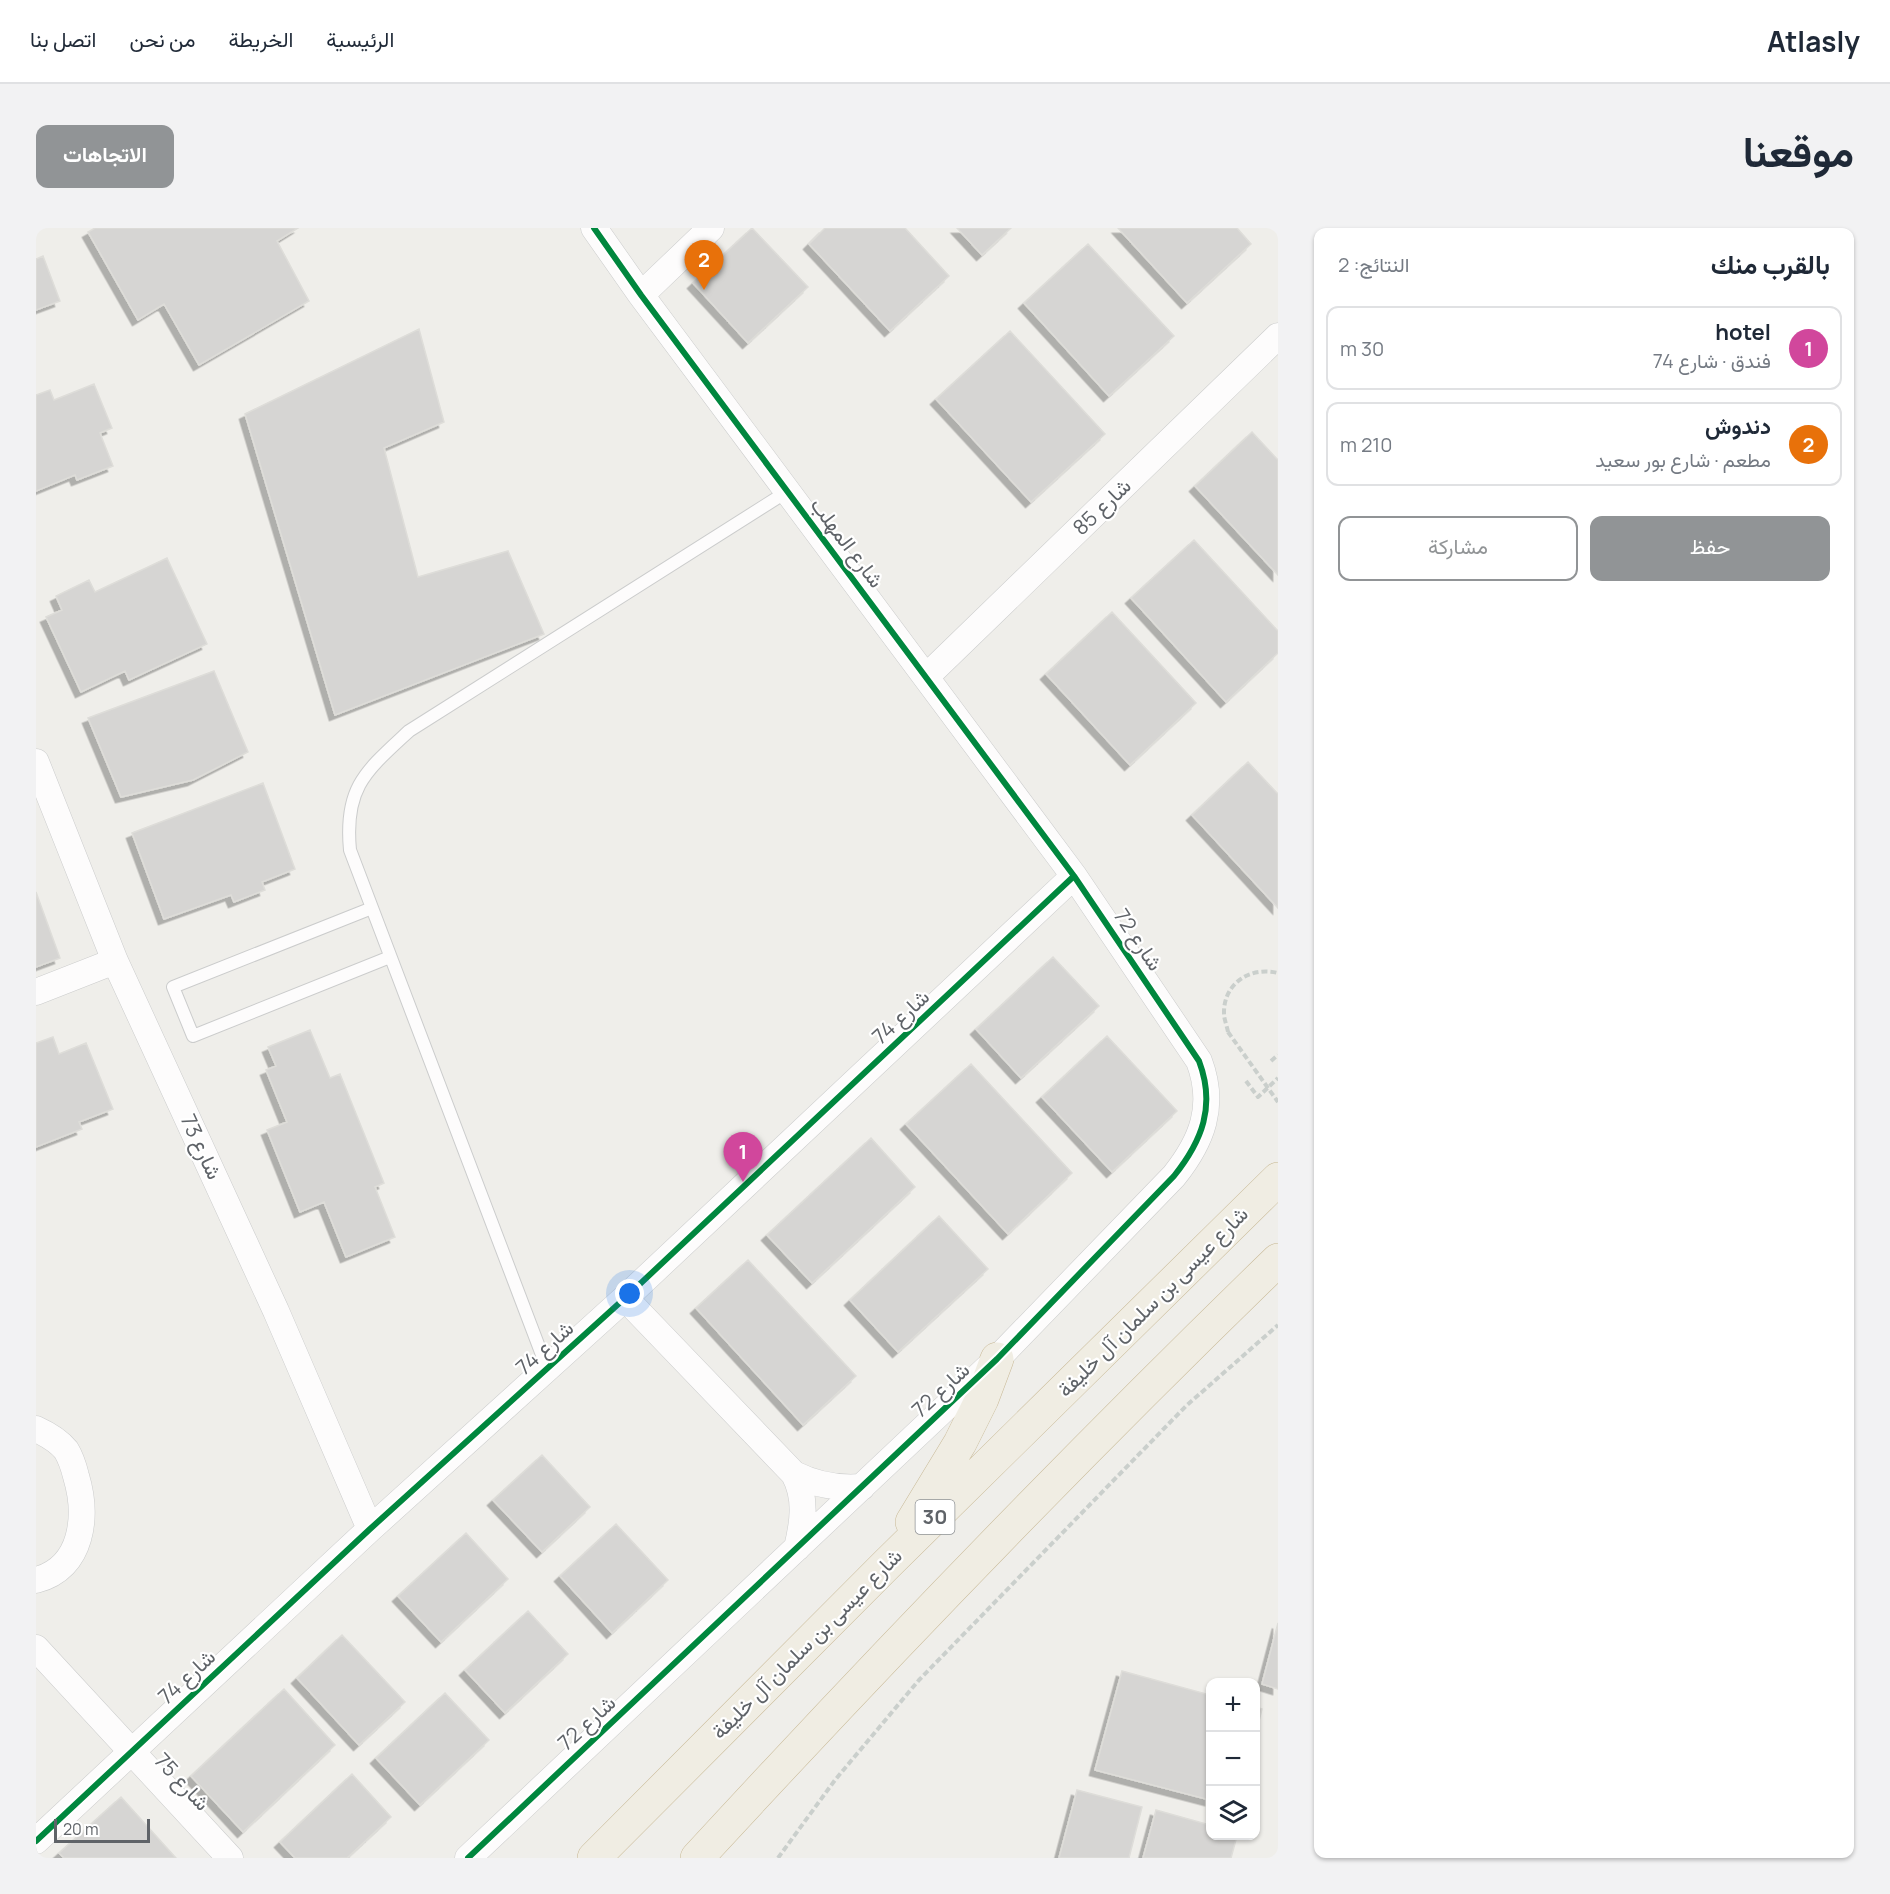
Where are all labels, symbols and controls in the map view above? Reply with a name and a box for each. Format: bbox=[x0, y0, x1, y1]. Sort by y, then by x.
text: Atlasly bbox=[1767, 22, 1860, 60]
text: اتصل بنا bbox=[30, 25, 96, 53]
text: من نحن bbox=[129, 25, 195, 53]
text: الخريطة bbox=[228, 25, 293, 53]
text: الرئيسية bbox=[326, 25, 394, 53]
text: موقعنا bbox=[1743, 122, 1854, 180]
button: الاتجاهات bbox=[36, 125, 174, 188]
pin: 2 bbox=[684, 241, 724, 290]
text: بالقرب منك bbox=[1711, 246, 1830, 282]
text: النتائج: 2 bbox=[1338, 251, 1409, 278]
text: hotel bbox=[1715, 317, 1771, 347]
text: 30 m bbox=[1340, 335, 1384, 362]
text: 1 bbox=[1804, 335, 1813, 362]
text: فندق · شارع 74 bbox=[1653, 347, 1771, 374]
text: دندوش bbox=[1705, 411, 1771, 441]
text: 210 m bbox=[1340, 431, 1392, 458]
text: 2 bbox=[1803, 431, 1814, 458]
text: مطعم · شارع بور سعيد bbox=[1595, 446, 1771, 473]
street label: شارع 85 bbox=[1066, 472, 1137, 542]
street label: شارع المهلب bbox=[804, 492, 891, 594]
button: مشاركة bbox=[1338, 516, 1578, 581]
button: حفظ bbox=[1590, 516, 1830, 581]
street label: شارع 72 bbox=[1107, 903, 1170, 976]
street label: شارع 74 bbox=[866, 983, 936, 1051]
street label: شارع 73 bbox=[174, 1110, 229, 1184]
pin: 1 bbox=[724, 1132, 762, 1182]
street label: شارع عيسى بن سلمان آل خليفة bbox=[1051, 1200, 1254, 1403]
your location bbox=[615, 1279, 644, 1308]
street label: شارع 74 bbox=[509, 1314, 580, 1381]
street label: شارع 72 bbox=[906, 1356, 976, 1424]
road number: 30 bbox=[916, 1500, 954, 1534]
street label: شارع عيسى بن سلمان آل خليفة bbox=[705, 1542, 908, 1745]
street label: شارع 74 bbox=[152, 1643, 222, 1711]
map controls bbox=[1206, 1678, 1260, 1840]
button: + bbox=[1206, 1678, 1260, 1732]
street label: شارع 72 bbox=[552, 1689, 622, 1757]
button: − bbox=[1206, 1732, 1260, 1786]
street label: شارع 75 bbox=[148, 1746, 217, 1817]
button: layers bbox=[1206, 1786, 1260, 1840]
scale bar bbox=[54, 1816, 150, 1844]
text: 20 m bbox=[63, 1818, 99, 1840]

